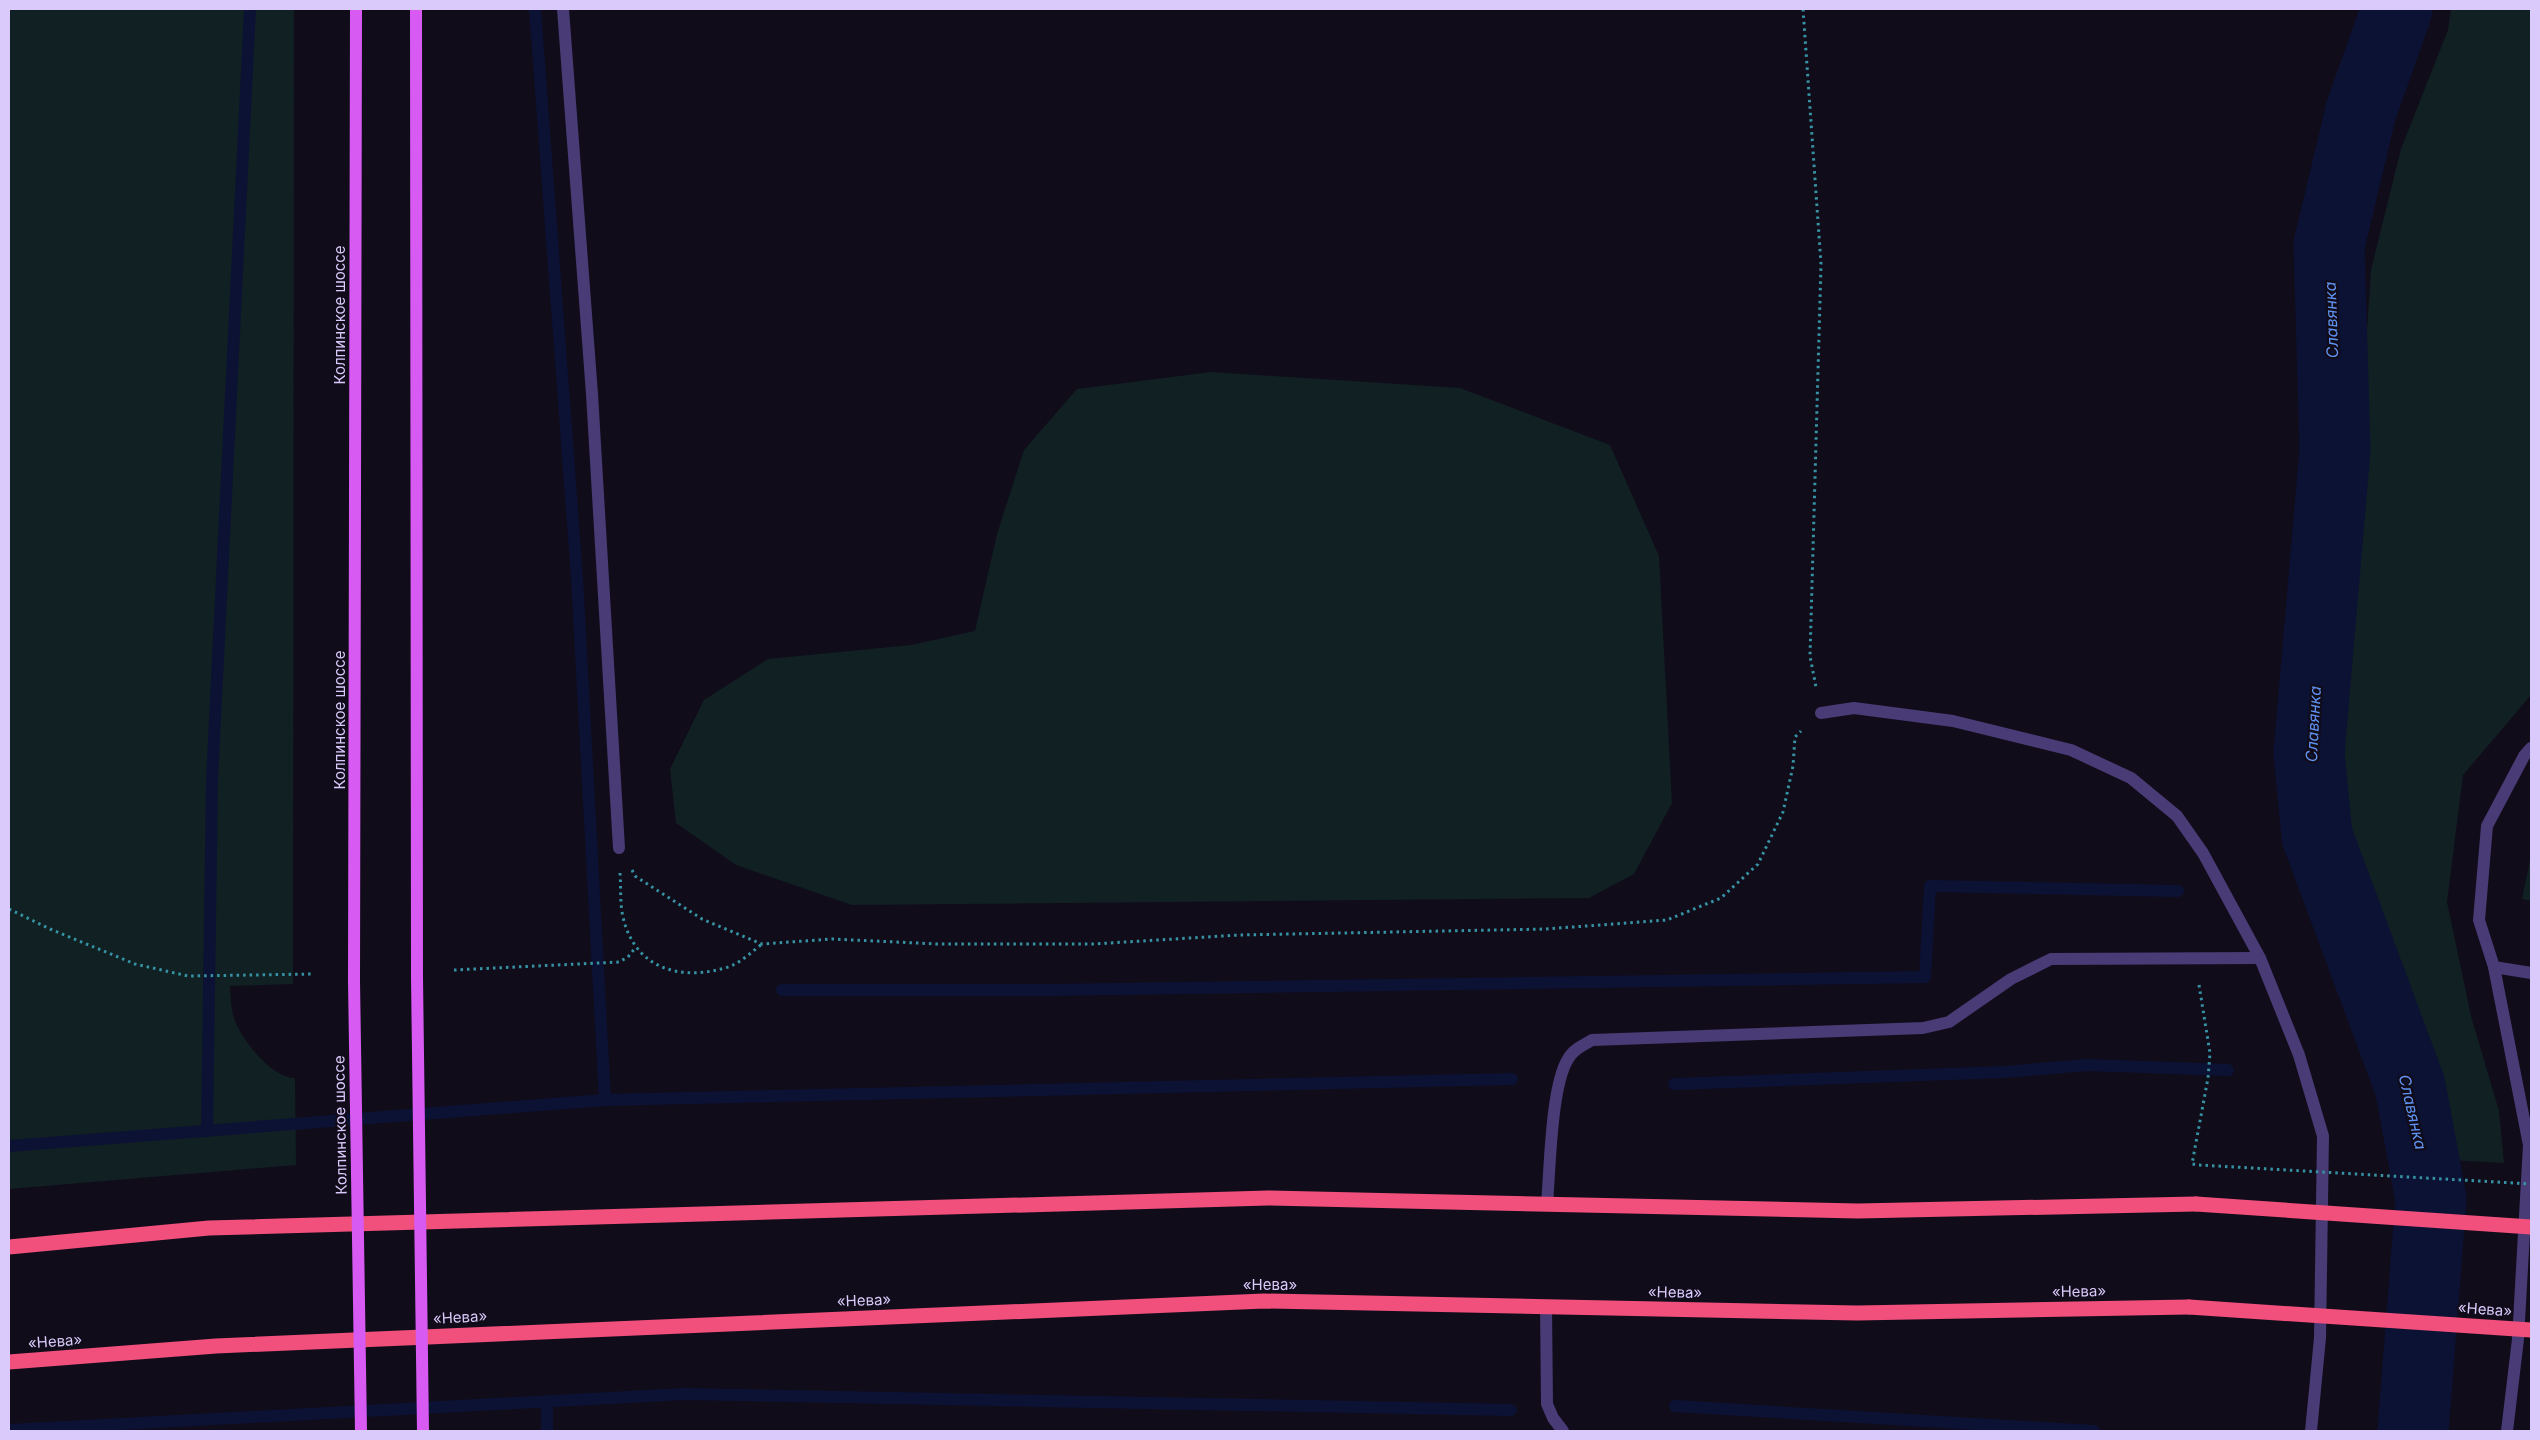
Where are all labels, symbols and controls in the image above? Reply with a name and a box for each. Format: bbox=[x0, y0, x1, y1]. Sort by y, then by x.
street label: Колпинское шоссе bbox=[330, 245, 349, 385]
water label: Славянка bbox=[2320, 281, 2342, 359]
street label: Колпинское шоссе bbox=[330, 650, 349, 790]
water label: Славянка bbox=[2301, 685, 2325, 763]
street label: Колпинское шоссе bbox=[329, 1055, 351, 1195]
water label: Славянка bbox=[2395, 1072, 2431, 1152]
street label: «Нева» bbox=[1243, 1275, 1297, 1294]
street label: «Нева» bbox=[2052, 1281, 2106, 1301]
street label: «Нева» bbox=[1648, 1282, 1702, 1302]
street label: «Нева» bbox=[837, 1290, 891, 1310]
street label: «Нева» bbox=[2457, 1298, 2513, 1320]
street label: «Нева» bbox=[432, 1306, 488, 1328]
street label: «Нева» bbox=[27, 1330, 83, 1352]

